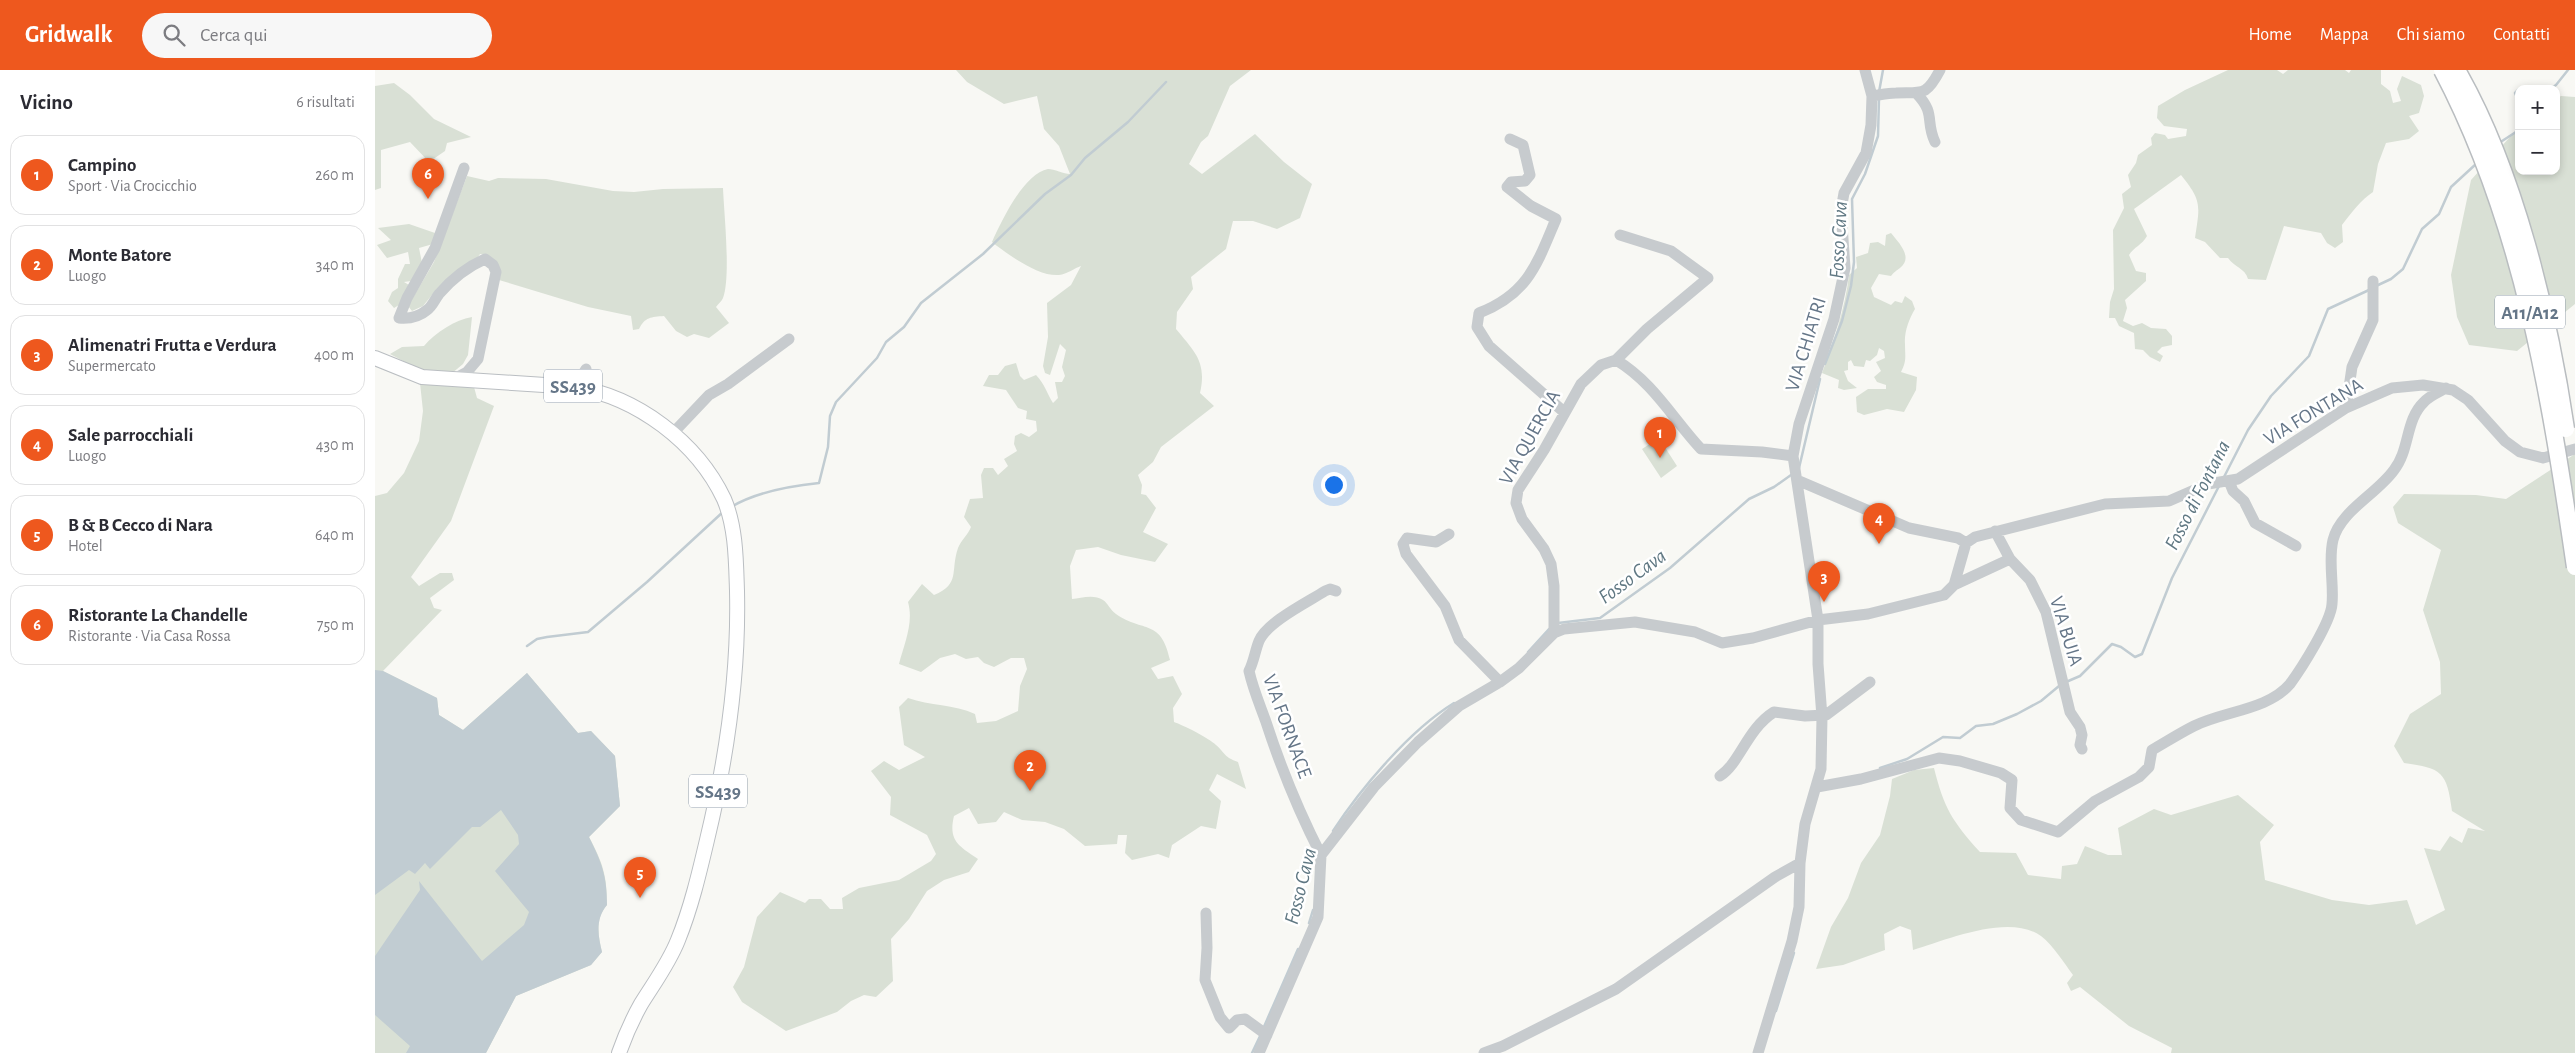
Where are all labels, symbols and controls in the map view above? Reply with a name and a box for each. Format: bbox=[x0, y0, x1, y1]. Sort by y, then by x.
search box bbox=[142, 13, 492, 58]
icon: search bbox=[160, 21, 188, 49]
text: Gridwalk bbox=[25, 23, 112, 47]
text: Cerca qui bbox=[200, 26, 268, 45]
text: Home bbox=[2248, 26, 2292, 44]
text: Mappa bbox=[2320, 26, 2369, 44]
text: Chi siamo bbox=[2397, 26, 2465, 44]
text: Contatti bbox=[2493, 26, 2550, 44]
map controls bbox=[2515, 85, 2560, 175]
button: + bbox=[2515, 85, 2560, 130]
text: Vicino bbox=[20, 92, 73, 113]
text: 6 risultati bbox=[296, 94, 355, 110]
button: − bbox=[2515, 130, 2560, 175]
text: Campino bbox=[68, 156, 136, 175]
pin: 6 bbox=[412, 158, 444, 199]
text: 1 bbox=[34, 167, 40, 183]
text: 260 m bbox=[315, 167, 354, 183]
text: Sport · Via Crocicchio bbox=[68, 178, 197, 194]
water label: Fosso Cava bbox=[1826, 201, 1851, 280]
text: Monte Batore bbox=[68, 246, 172, 265]
text: 2 bbox=[33, 257, 41, 273]
text: 340 m bbox=[316, 257, 354, 273]
text: Luogo bbox=[68, 268, 106, 284]
street label: VIA CHIATRI bbox=[1782, 295, 1830, 394]
road number: A11/A12 bbox=[2495, 296, 2565, 328]
text: Alimenatri Frutta e Verdura bbox=[68, 336, 277, 355]
text: 3 bbox=[34, 347, 40, 363]
text: 400 m bbox=[314, 347, 354, 363]
text: Supermercato bbox=[68, 358, 156, 374]
road number: SS439 bbox=[544, 370, 602, 402]
street label: VIA FONTANA bbox=[2260, 374, 2367, 449]
street label: VIA QUERCIA bbox=[1496, 386, 1564, 488]
pin: 1 bbox=[1644, 417, 1676, 458]
text: Sale parrocchiali bbox=[68, 426, 193, 445]
text: 4 bbox=[33, 437, 41, 453]
text: 430 m bbox=[316, 437, 354, 453]
water label: Fosso di Fontana bbox=[2161, 437, 2234, 553]
text: Luogo bbox=[68, 448, 106, 464]
your location bbox=[1321, 472, 1347, 498]
pin: 4 bbox=[1863, 503, 1895, 544]
text: B & B Cecco di Nara bbox=[68, 516, 213, 535]
text: 5 bbox=[34, 527, 40, 543]
text: 640 m bbox=[315, 527, 354, 543]
text: Hotel bbox=[68, 538, 103, 554]
water label: Fosso Cava bbox=[1595, 545, 1670, 608]
pin: 3 bbox=[1808, 561, 1840, 602]
street label: VIA BUIA bbox=[2046, 594, 2086, 669]
text: Ristorante La Chandelle bbox=[68, 606, 248, 625]
text: 6 bbox=[33, 617, 41, 633]
text: 750 m bbox=[317, 617, 354, 633]
text: Ristorante · Via Casa Rossa bbox=[68, 628, 231, 644]
street label: VIA FORNACE bbox=[1259, 672, 1315, 781]
pin: 2 bbox=[1014, 750, 1046, 791]
road number: SS439 bbox=[689, 774, 747, 808]
water label: Fosso Cava bbox=[1281, 846, 1320, 927]
pin: 5 bbox=[624, 857, 656, 898]

